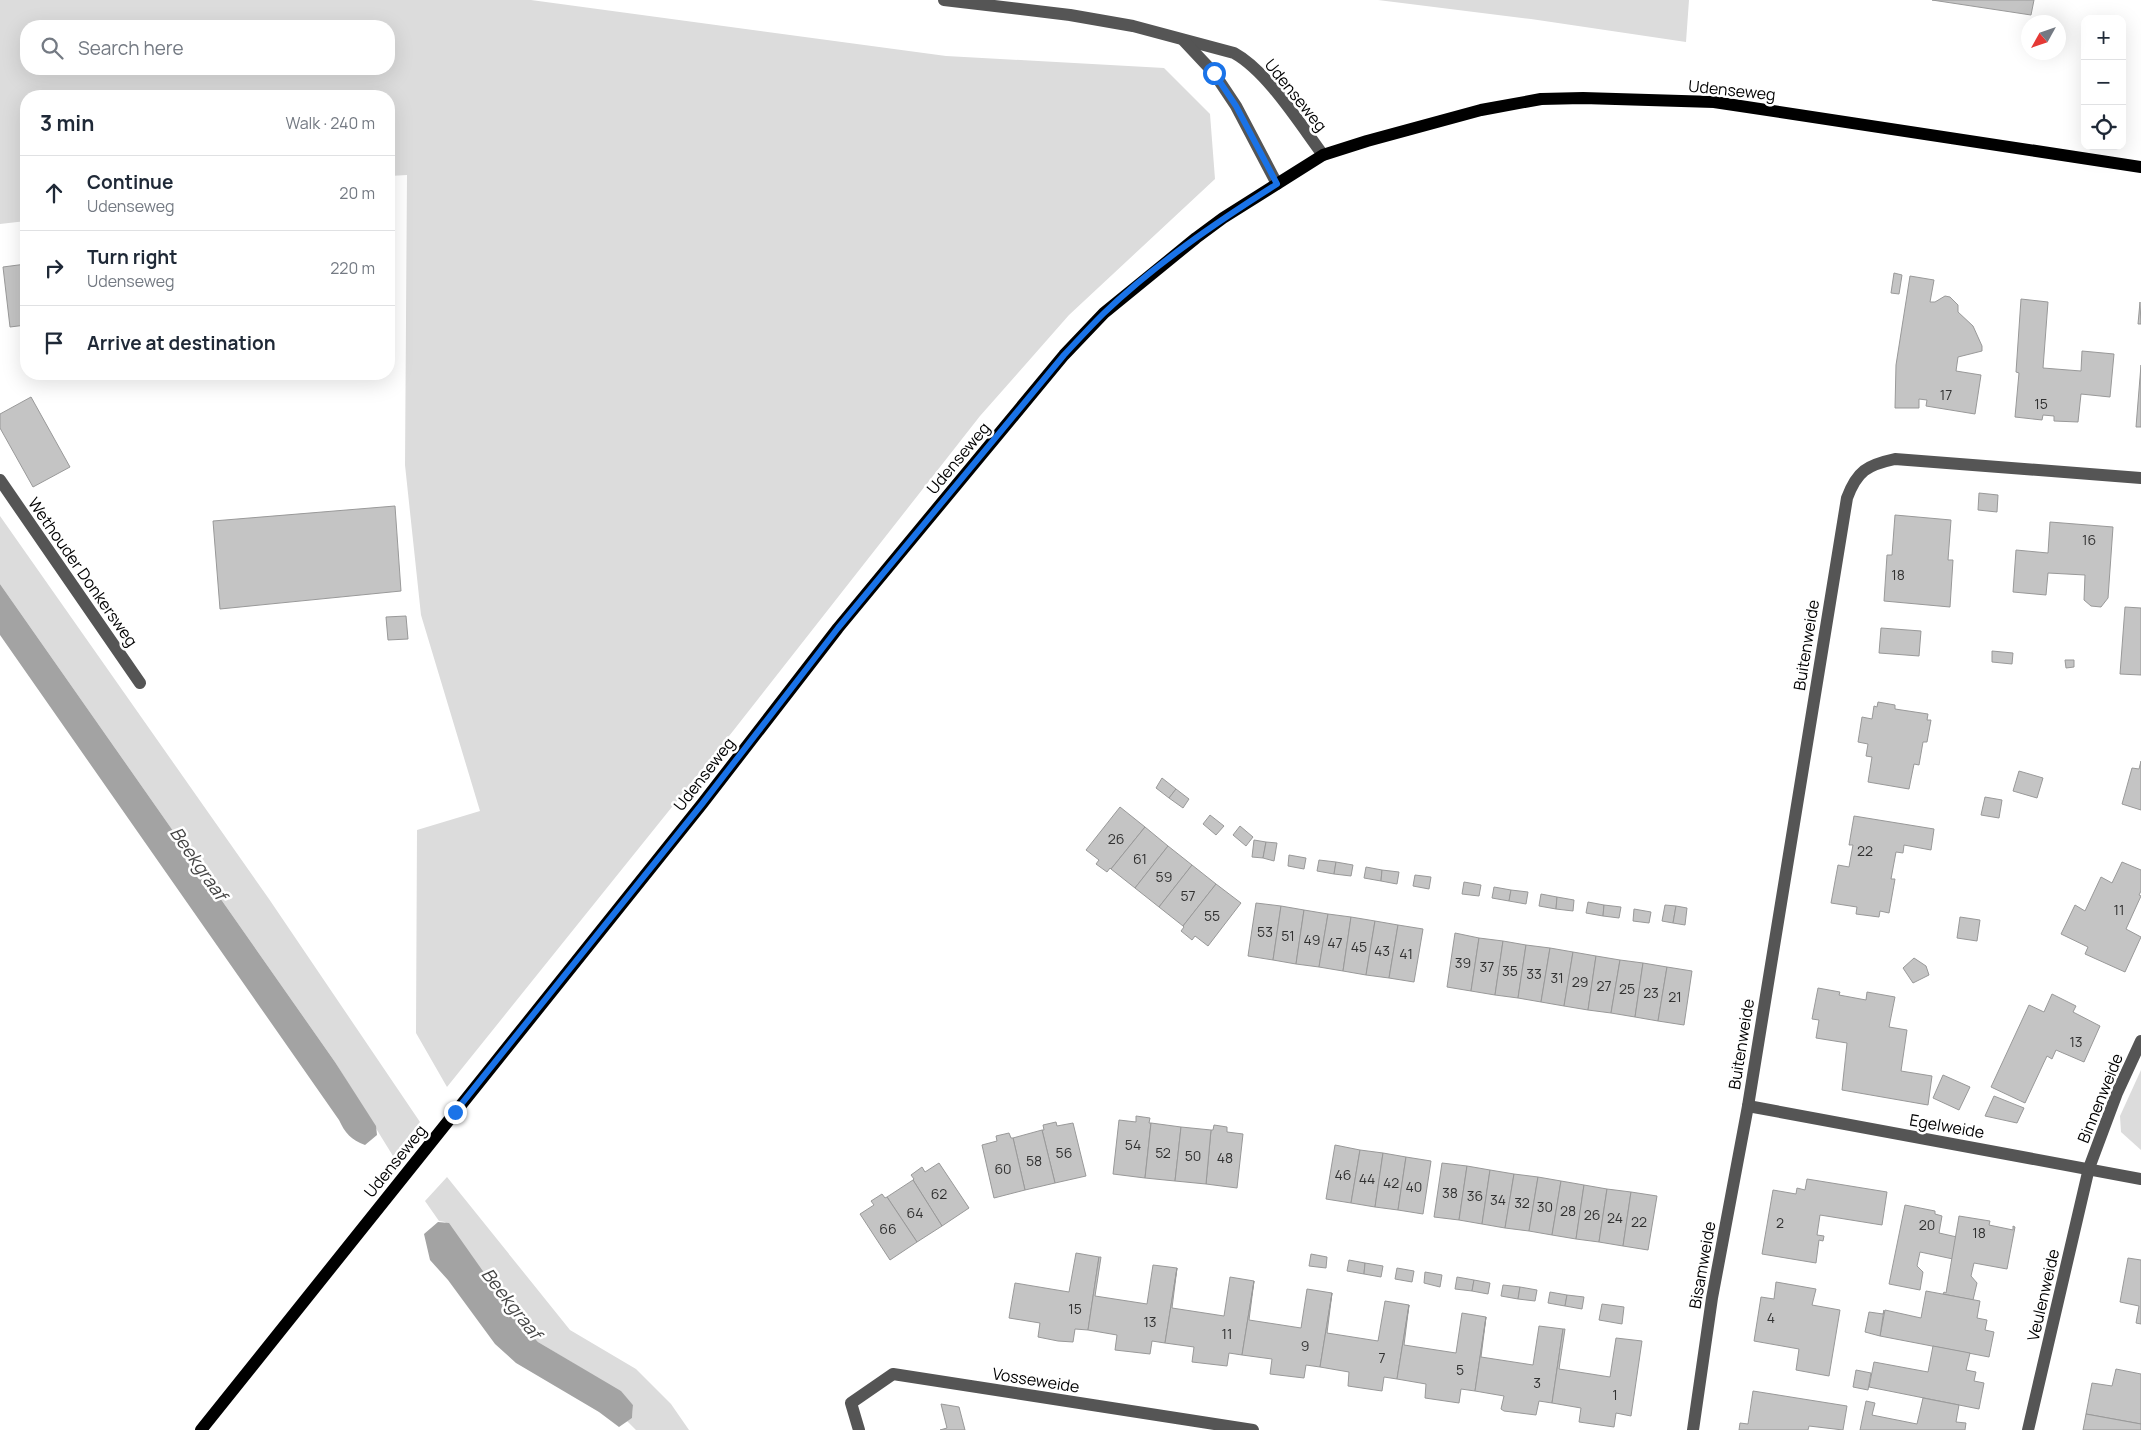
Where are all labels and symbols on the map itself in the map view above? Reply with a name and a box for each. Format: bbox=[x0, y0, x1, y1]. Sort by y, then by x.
north arrow bbox=[2021, 15, 2066, 60]
street label: Udenseweg bbox=[1260, 54, 1332, 136]
route start bbox=[1203, 62, 1226, 85]
street label: Udenseweg bbox=[1687, 74, 1777, 106]
house number: 17 bbox=[1940, 385, 1952, 404]
house number: 15 bbox=[2034, 394, 2048, 413]
street label: Udenseweg bbox=[921, 417, 995, 499]
street label: Wethouder Donkersweg bbox=[23, 493, 143, 651]
house number: 16 bbox=[2082, 530, 2096, 549]
house number: 18 bbox=[1891, 565, 1905, 584]
street label: Buitenweide bbox=[1788, 598, 1824, 692]
street label: Udenseweg bbox=[668, 733, 740, 815]
water label: Beekgraaf bbox=[165, 822, 235, 907]
house number: 26 bbox=[1108, 829, 1124, 848]
house number: 22 bbox=[1857, 841, 1873, 860]
house number: 61 bbox=[1133, 849, 1147, 868]
house number: 59 bbox=[1156, 867, 1172, 886]
house number: 57 bbox=[1180, 886, 1196, 905]
house number: 11 bbox=[2114, 900, 2124, 919]
house number: 55 bbox=[1204, 906, 1220, 925]
house number: 53 bbox=[1257, 922, 1273, 941]
house number: 51 bbox=[1281, 926, 1295, 945]
house number: 49 bbox=[1304, 930, 1320, 949]
house number: 47 bbox=[1327, 933, 1343, 952]
house number: 45 bbox=[1351, 937, 1367, 956]
house number: 43 bbox=[1374, 941, 1390, 960]
house number: 41 bbox=[1399, 944, 1413, 963]
house number: 39 bbox=[1455, 953, 1471, 972]
house number: 37 bbox=[1480, 957, 1494, 976]
house number: 35 bbox=[1502, 961, 1518, 980]
house number: 33 bbox=[1526, 964, 1542, 983]
house number: 31 bbox=[1550, 968, 1564, 987]
house number: 29 bbox=[1572, 972, 1588, 991]
house number: 27 bbox=[1596, 976, 1612, 995]
house number: 25 bbox=[1619, 979, 1635, 998]
house number: 23 bbox=[1643, 983, 1659, 1002]
house number: 21 bbox=[1668, 987, 1682, 1006]
street label: Buitenweide bbox=[1723, 997, 1759, 1091]
house number: 13 bbox=[2069, 1032, 2083, 1051]
street label: Binnenweide bbox=[2072, 1050, 2128, 1146]
route end bbox=[444, 1101, 467, 1124]
street label: Egelweide bbox=[1908, 1109, 1986, 1143]
street label: Udenseweg bbox=[359, 1120, 431, 1202]
house number: 54 bbox=[1125, 1135, 1141, 1154]
house number: 56 bbox=[1056, 1143, 1072, 1162]
house number: 52 bbox=[1155, 1143, 1171, 1162]
house number: 50 bbox=[1185, 1146, 1201, 1165]
house number: 48 bbox=[1217, 1148, 1233, 1167]
house number: 58 bbox=[1026, 1151, 1042, 1170]
house number: 60 bbox=[994, 1159, 1012, 1178]
house number: 46 bbox=[1335, 1165, 1351, 1184]
house number: 44 bbox=[1359, 1169, 1375, 1188]
house number: 42 bbox=[1383, 1173, 1399, 1192]
house number: 40 bbox=[1406, 1177, 1422, 1196]
house number: 38 bbox=[1442, 1183, 1458, 1202]
house number: 62 bbox=[931, 1184, 947, 1203]
house number: 36 bbox=[1467, 1186, 1483, 1205]
house number: 34 bbox=[1490, 1190, 1506, 1209]
house number: 32 bbox=[1514, 1193, 1530, 1212]
house number: 30 bbox=[1537, 1197, 1553, 1216]
house number: 28 bbox=[1560, 1201, 1576, 1220]
house number: 64 bbox=[907, 1203, 923, 1222]
house number: 26 bbox=[1584, 1205, 1600, 1224]
house number: 24 bbox=[1607, 1208, 1623, 1227]
house number: 22 bbox=[1631, 1212, 1647, 1231]
house number: 2 bbox=[1776, 1213, 1784, 1232]
house number: 20 bbox=[1919, 1215, 1935, 1234]
house number: 66 bbox=[879, 1219, 897, 1238]
street label: Bisamweide bbox=[1684, 1220, 1720, 1310]
house number: 18 bbox=[1972, 1223, 1986, 1242]
street label: Veulenweide bbox=[2022, 1247, 2064, 1343]
water label: Beekgraaf bbox=[477, 1262, 550, 1346]
house number: 15 bbox=[1068, 1299, 1082, 1318]
house number: 4 bbox=[1767, 1308, 1775, 1327]
house number: 13 bbox=[1143, 1312, 1157, 1331]
house number: 11 bbox=[1222, 1324, 1232, 1343]
house number: 9 bbox=[1301, 1336, 1309, 1355]
house number: 7 bbox=[1378, 1348, 1386, 1367]
house number: 5 bbox=[1456, 1360, 1464, 1379]
street label: Vosseweide bbox=[991, 1362, 1081, 1398]
house number: 3 bbox=[1533, 1373, 1541, 1392]
house number: 1 bbox=[1612, 1385, 1618, 1404]

